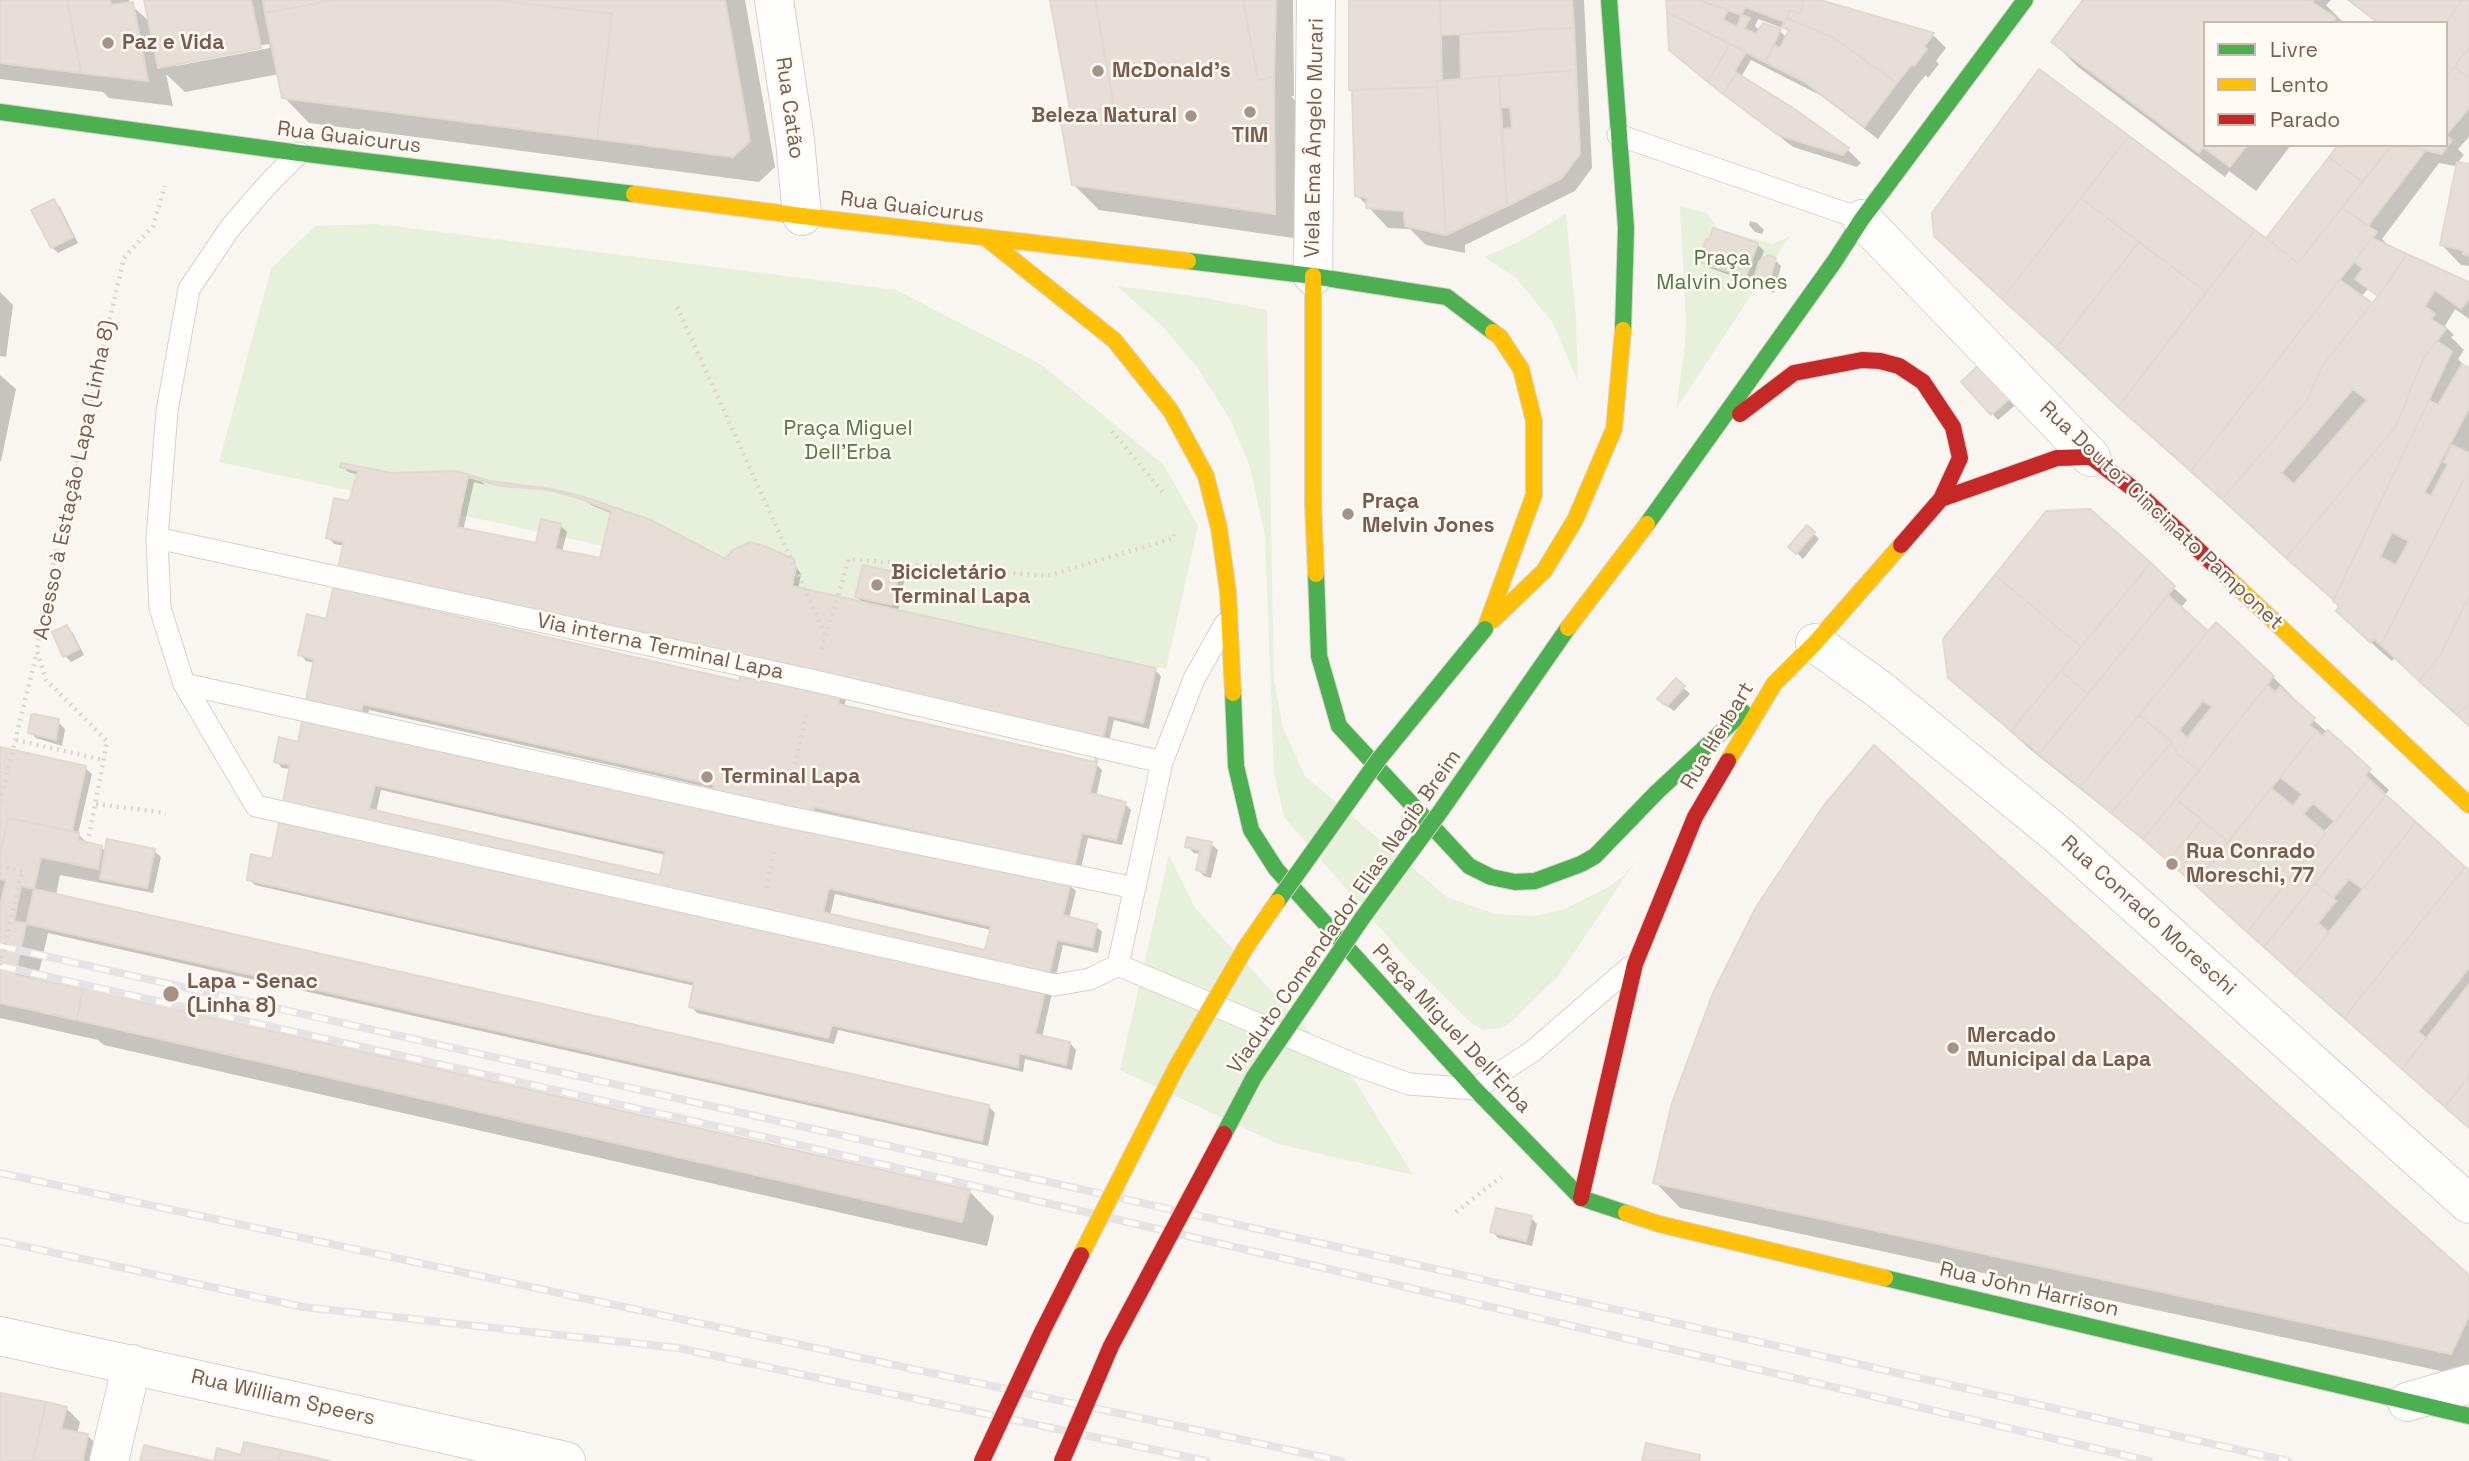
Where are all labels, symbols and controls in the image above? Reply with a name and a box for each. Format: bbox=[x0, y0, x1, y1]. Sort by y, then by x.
street label: Viela Ema Ângelo Murari bbox=[1300, 18, 1330, 258]
legend bbox=[2203, 21, 2448, 147]
place label: Paz e Vida bbox=[122, 30, 224, 56]
marker: Paz e Vida bbox=[100, 35, 116, 51]
text: Livre bbox=[2270, 36, 2318, 63]
street label: Rua Catão bbox=[769, 55, 809, 161]
place label: McDonald's bbox=[1112, 58, 1231, 84]
marker: McDonald's bbox=[1090, 63, 1106, 79]
text: Lento bbox=[2270, 71, 2329, 98]
place label: Beleza Natural bbox=[1031, 103, 1177, 129]
marker: TIM bbox=[1242, 104, 1258, 120]
text: Parado bbox=[2270, 106, 2340, 133]
marker: Beleza Natural bbox=[1183, 108, 1199, 124]
street label: Rua Guaicurus bbox=[276, 117, 422, 159]
place label: TIM bbox=[1232, 123, 1268, 149]
street label: Rua Guaicurus bbox=[839, 187, 985, 229]
park label: Praça Malvin Jones bbox=[1656, 246, 1788, 296]
street label: Acesso à Estação Lapa (Linha 8) bbox=[29, 318, 121, 642]
street label: Rua Doutor Cincinato Pamponet bbox=[2034, 396, 2288, 636]
park label: Praça Miguel Dell'Erba bbox=[783, 416, 913, 466]
place label: Praça Melvin Jones bbox=[1362, 489, 1495, 539]
marker: Praça Melvin Jones bbox=[1340, 506, 1356, 522]
place label: Bicicletário Terminal Lapa bbox=[891, 560, 1030, 610]
marker: Bicicletário Terminal Lapa bbox=[869, 577, 885, 593]
street label: Via interna Terminal Lapa bbox=[534, 609, 786, 685]
street label: Rua Herbart bbox=[1676, 678, 1760, 794]
street label: Viaduto Comendador Elias Nagib Breim bbox=[1223, 745, 1467, 1079]
place label: Terminal Lapa bbox=[721, 764, 860, 790]
marker: Terminal Lapa bbox=[699, 769, 715, 785]
street label: Rua Conrado Moreschi bbox=[2055, 831, 2241, 1001]
place label: Rua Conrado Moreschi, 77 bbox=[2186, 839, 2315, 889]
marker: Rua Conrado Moreschi, 77 bbox=[2164, 856, 2180, 872]
street label: Praça Miguel Dell'Erba bbox=[1366, 939, 1536, 1119]
place label: Lapa - Senac (Linha 8) bbox=[187, 969, 318, 1019]
marker: Lapa - Senac (Linha 8) bbox=[161, 984, 181, 1004]
place label: Mercado Municipal da Lapa bbox=[1967, 1023, 2151, 1073]
marker: Mercado Municipal da Lapa bbox=[1945, 1040, 1961, 1056]
street label: Rua John Harrison bbox=[1937, 1257, 2121, 1323]
street label: Rua William Speers bbox=[189, 1365, 377, 1431]

